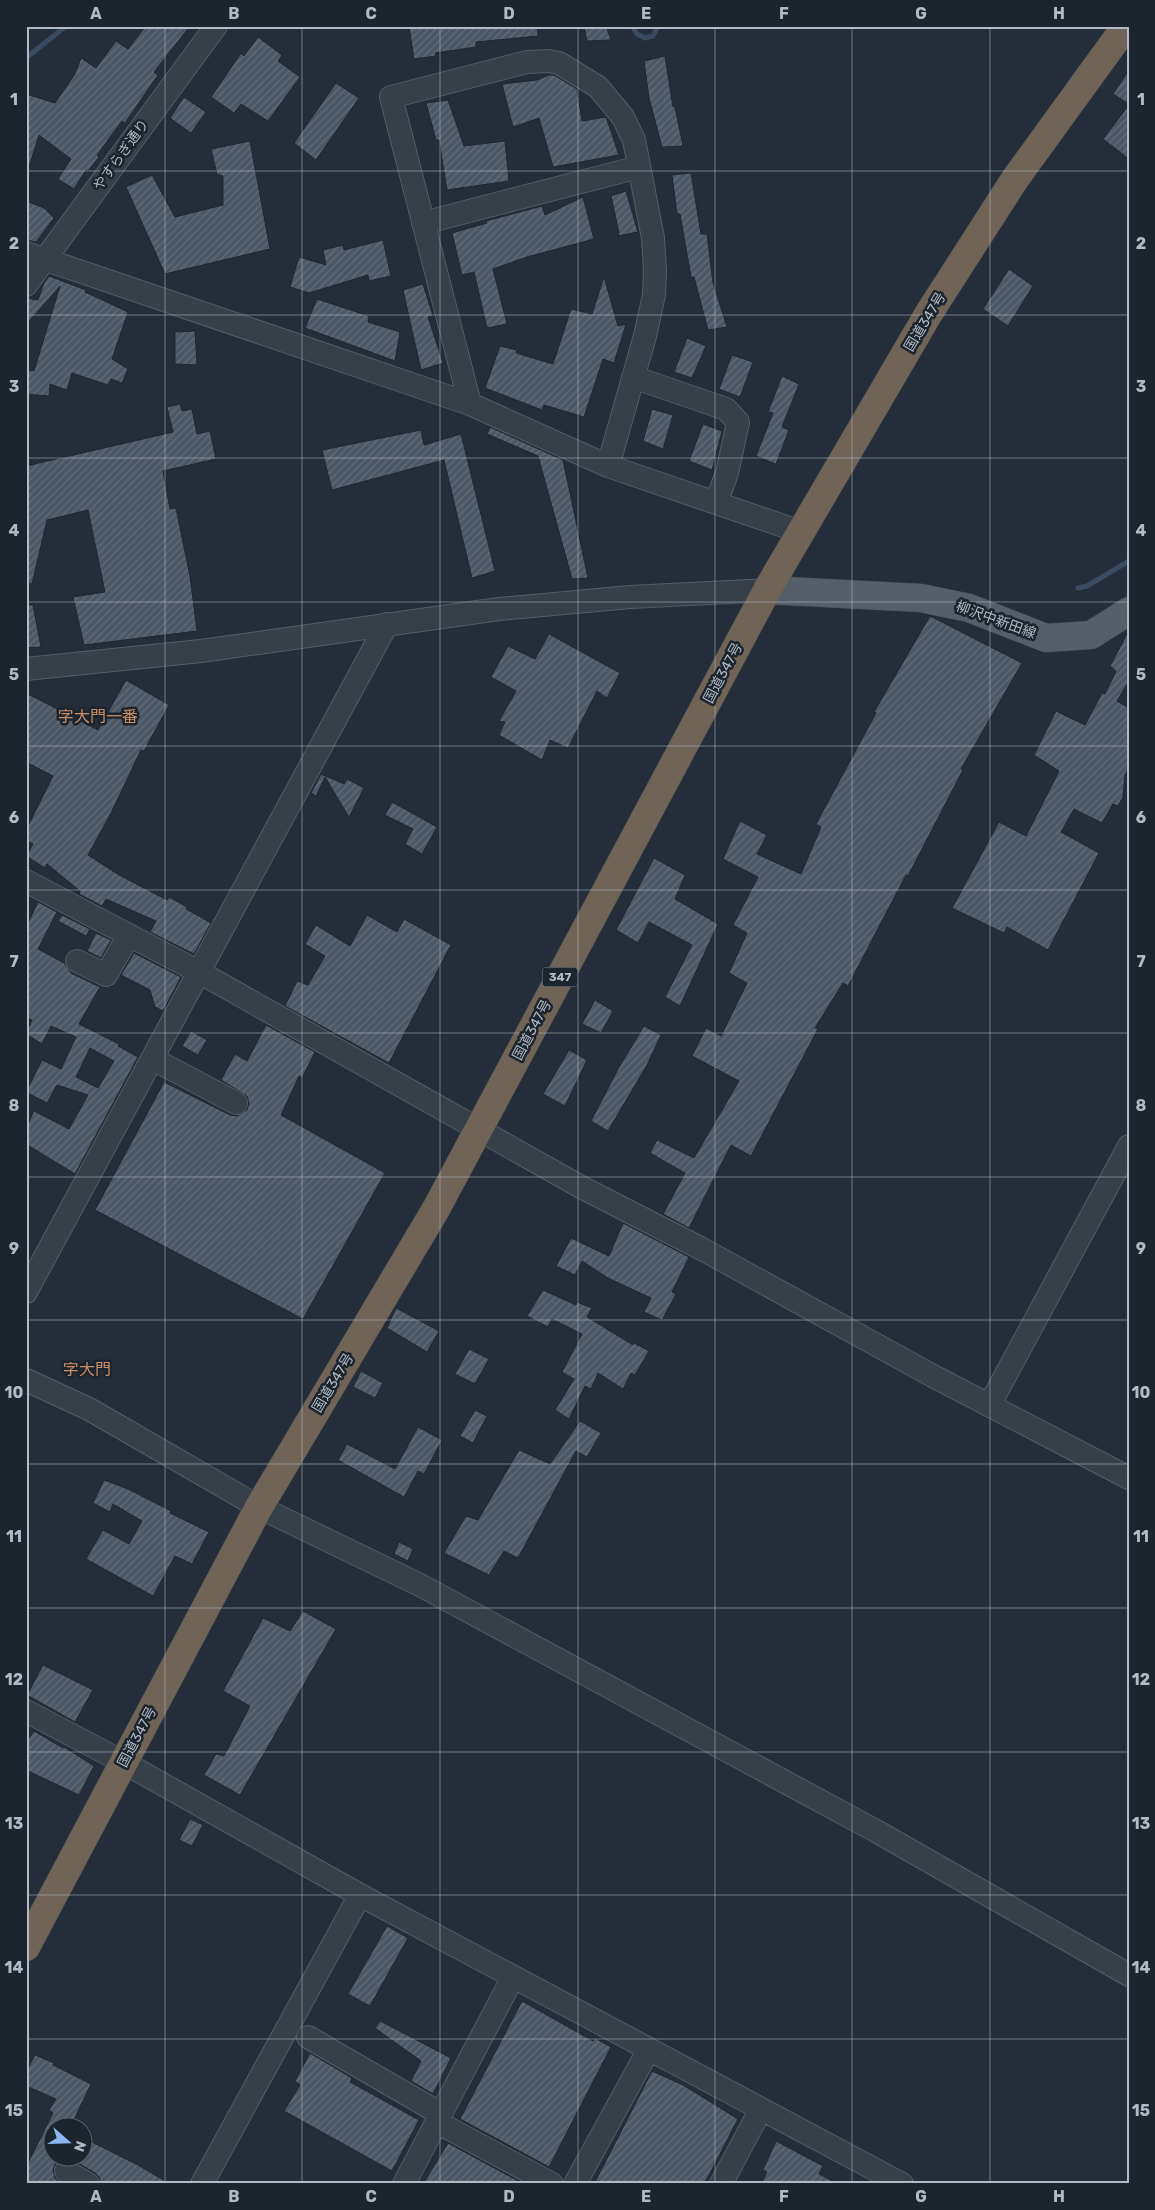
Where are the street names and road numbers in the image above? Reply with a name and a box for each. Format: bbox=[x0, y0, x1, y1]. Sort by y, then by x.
street label: やすらぎ通り bbox=[89, 116, 153, 194]
street label: 国道347号 bbox=[901, 289, 949, 355]
street label: 柳沢中新田線 bbox=[954, 598, 1038, 642]
street label: 国道347号 bbox=[700, 640, 746, 706]
road number: 347 bbox=[542, 968, 578, 986]
street label: 国道347号 bbox=[509, 997, 555, 1063]
street label: 国道347号 bbox=[309, 1350, 357, 1416]
street label: 国道347号 bbox=[114, 1704, 160, 1770]

